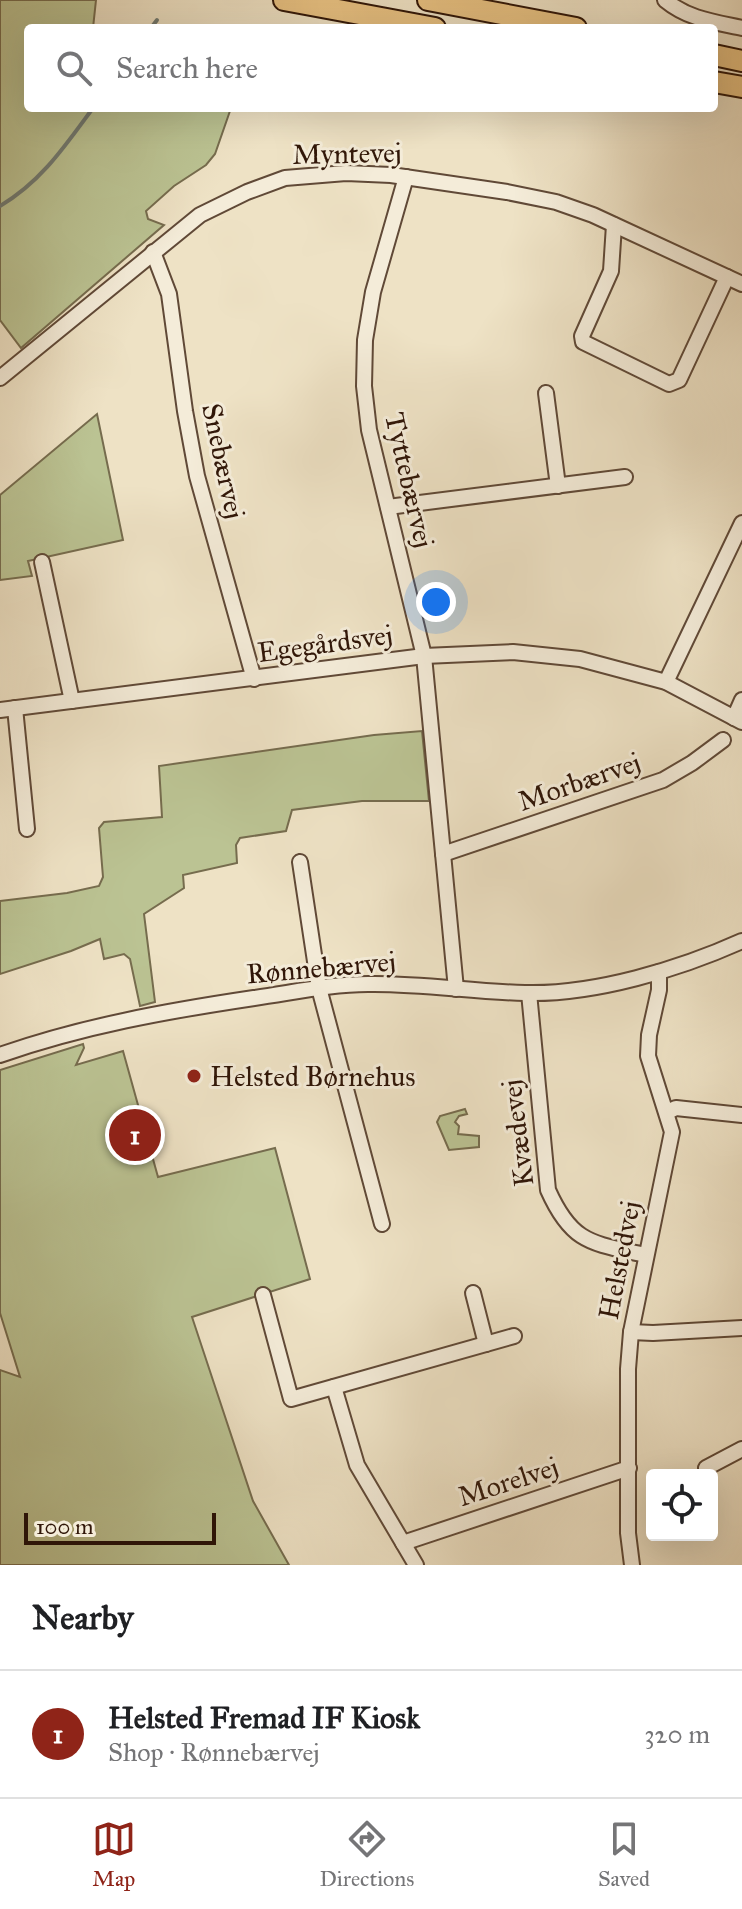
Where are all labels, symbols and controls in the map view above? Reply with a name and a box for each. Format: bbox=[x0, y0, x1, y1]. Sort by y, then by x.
search box bbox=[24, 24, 718, 112]
icon: search bbox=[52, 46, 96, 90]
text: Search here bbox=[116, 50, 258, 86]
street label: Myntevej bbox=[292, 135, 402, 172]
street label: Snebærvej bbox=[194, 400, 253, 522]
street label: Tyttebærvej bbox=[377, 409, 442, 551]
your location bbox=[416, 582, 456, 622]
street label: Egegårdsvej bbox=[255, 617, 395, 670]
street label: Morbærvej bbox=[513, 744, 645, 819]
street label: Rønnebærvej bbox=[245, 944, 397, 991]
place label: Helsted Børnehus bbox=[210, 1059, 416, 1094]
marker: Helsted Børnehus bbox=[185, 1067, 203, 1085]
street label: Kvædevej bbox=[494, 1077, 541, 1188]
pin: 1 bbox=[109, 1105, 161, 1165]
street label: Helstedvej bbox=[591, 1198, 648, 1323]
street label: Morelvej bbox=[453, 1449, 563, 1514]
map controls bbox=[646, 1469, 718, 1541]
button: locate bbox=[646, 1469, 718, 1541]
scale bar bbox=[24, 1509, 216, 1545]
text: 100 m bbox=[36, 1513, 93, 1540]
text: Nearby bbox=[32, 1597, 134, 1638]
text: Helsted Fremad IF Kiosk bbox=[108, 1700, 420, 1736]
text: 1 bbox=[53, 1718, 63, 1750]
text: 320 m bbox=[644, 1718, 710, 1750]
text: Shop · Rønnebærvej bbox=[108, 1736, 320, 1768]
tab: Map bbox=[92, 1817, 136, 1892]
tab: Directions bbox=[319, 1817, 414, 1892]
tab: Saved bbox=[598, 1817, 650, 1892]

